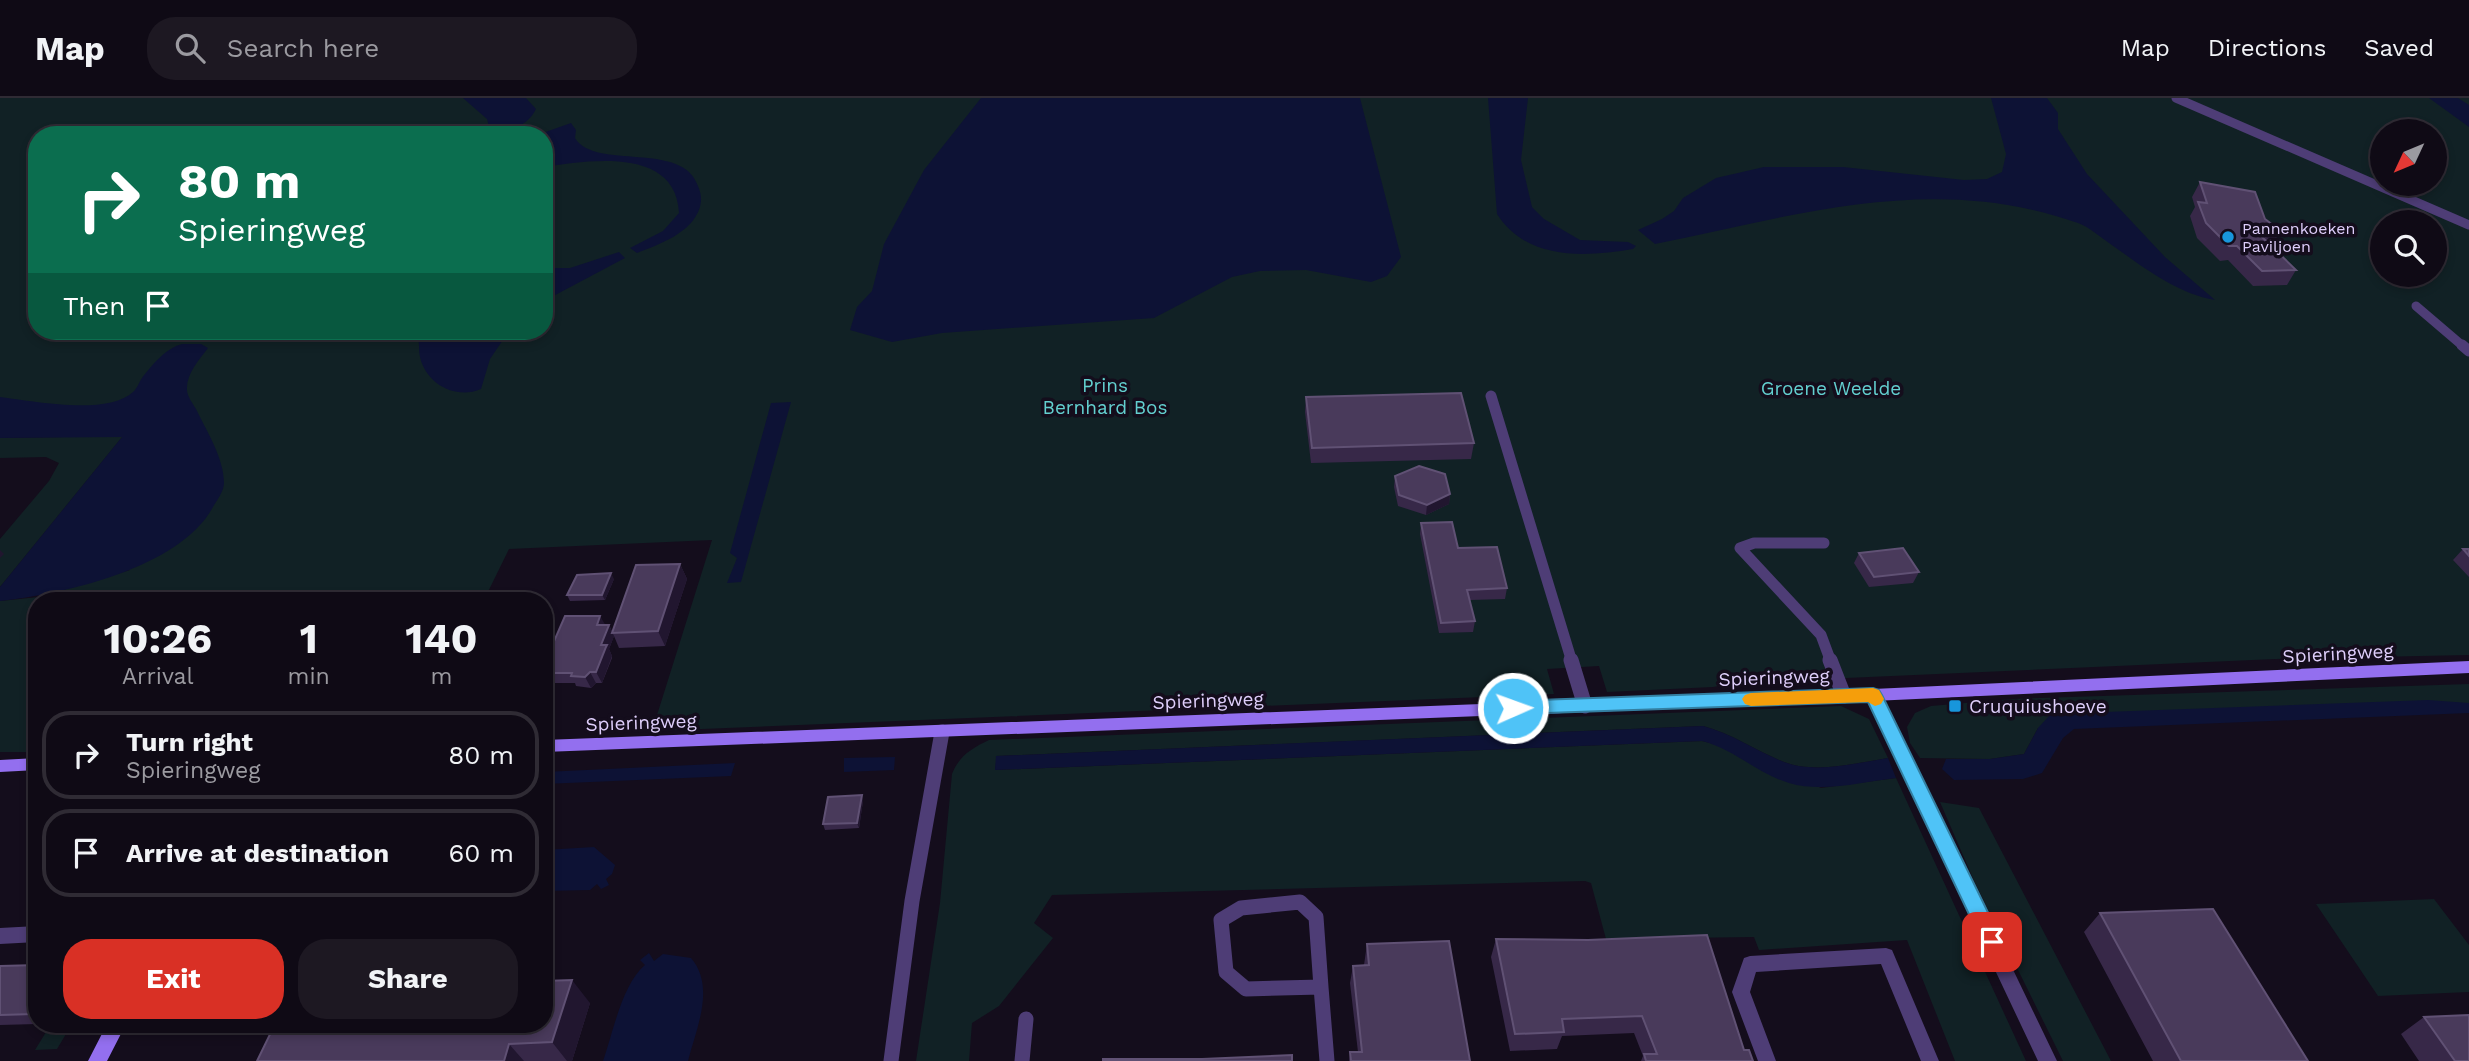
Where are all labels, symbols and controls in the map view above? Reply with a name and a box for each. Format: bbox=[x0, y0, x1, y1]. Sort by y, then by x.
search box bbox=[147, 17, 637, 80]
text: Map bbox=[35, 29, 105, 68]
icon: search bbox=[171, 29, 209, 67]
text: Search here bbox=[227, 33, 379, 63]
text: Map bbox=[2121, 34, 2170, 62]
text: Directions bbox=[2208, 34, 2326, 62]
text: Saved bbox=[2364, 34, 2434, 62]
north arrow bbox=[2370, 119, 2446, 196]
map controls bbox=[2370, 119, 2447, 287]
text: 80 m bbox=[178, 152, 300, 210]
icon: right bbox=[63, 154, 154, 245]
button: search bbox=[2370, 210, 2447, 287]
text: Spieringweg bbox=[178, 211, 365, 249]
place label: Pannenkoeken Paviljoen bbox=[2242, 219, 2355, 256]
marker: Pannenkoeken Paviljoen bbox=[2220, 229, 2236, 245]
icon: arrive bbox=[139, 287, 177, 325]
text: Then bbox=[63, 291, 125, 321]
park label: Prins Bernhard Bos bbox=[1042, 374, 1168, 419]
park label: Groene Weelde bbox=[1761, 377, 1901, 400]
text: 10:26 bbox=[103, 614, 212, 663]
text: 1 bbox=[300, 614, 318, 663]
text: 140 bbox=[405, 614, 478, 663]
street label: Spieringweg bbox=[2282, 639, 2395, 668]
text: Arrival bbox=[122, 663, 194, 690]
text: min bbox=[288, 663, 330, 690]
text: m bbox=[430, 663, 452, 690]
street label: Spieringweg bbox=[1718, 664, 1831, 691]
position arrow bbox=[1476, 671, 1550, 745]
street label: Spieringweg bbox=[1152, 687, 1265, 714]
place label: Cruquiushoeve bbox=[1969, 695, 2107, 718]
marker: Cruquiushoeve bbox=[1947, 698, 1963, 714]
street label: Spieringweg bbox=[585, 709, 698, 736]
text: Turn right bbox=[126, 727, 253, 757]
icon: right bbox=[67, 736, 105, 774]
text: 80 m bbox=[448, 740, 514, 770]
text: Spieringweg bbox=[126, 757, 261, 784]
icon: arrive bbox=[67, 834, 105, 872]
text: Arrive at destination bbox=[126, 838, 389, 868]
text: 60 m bbox=[448, 838, 514, 868]
pin bbox=[1962, 912, 2022, 972]
icon: arrive bbox=[1973, 923, 2011, 961]
button: Exit bbox=[63, 939, 284, 1019]
button: Share bbox=[298, 939, 518, 1019]

